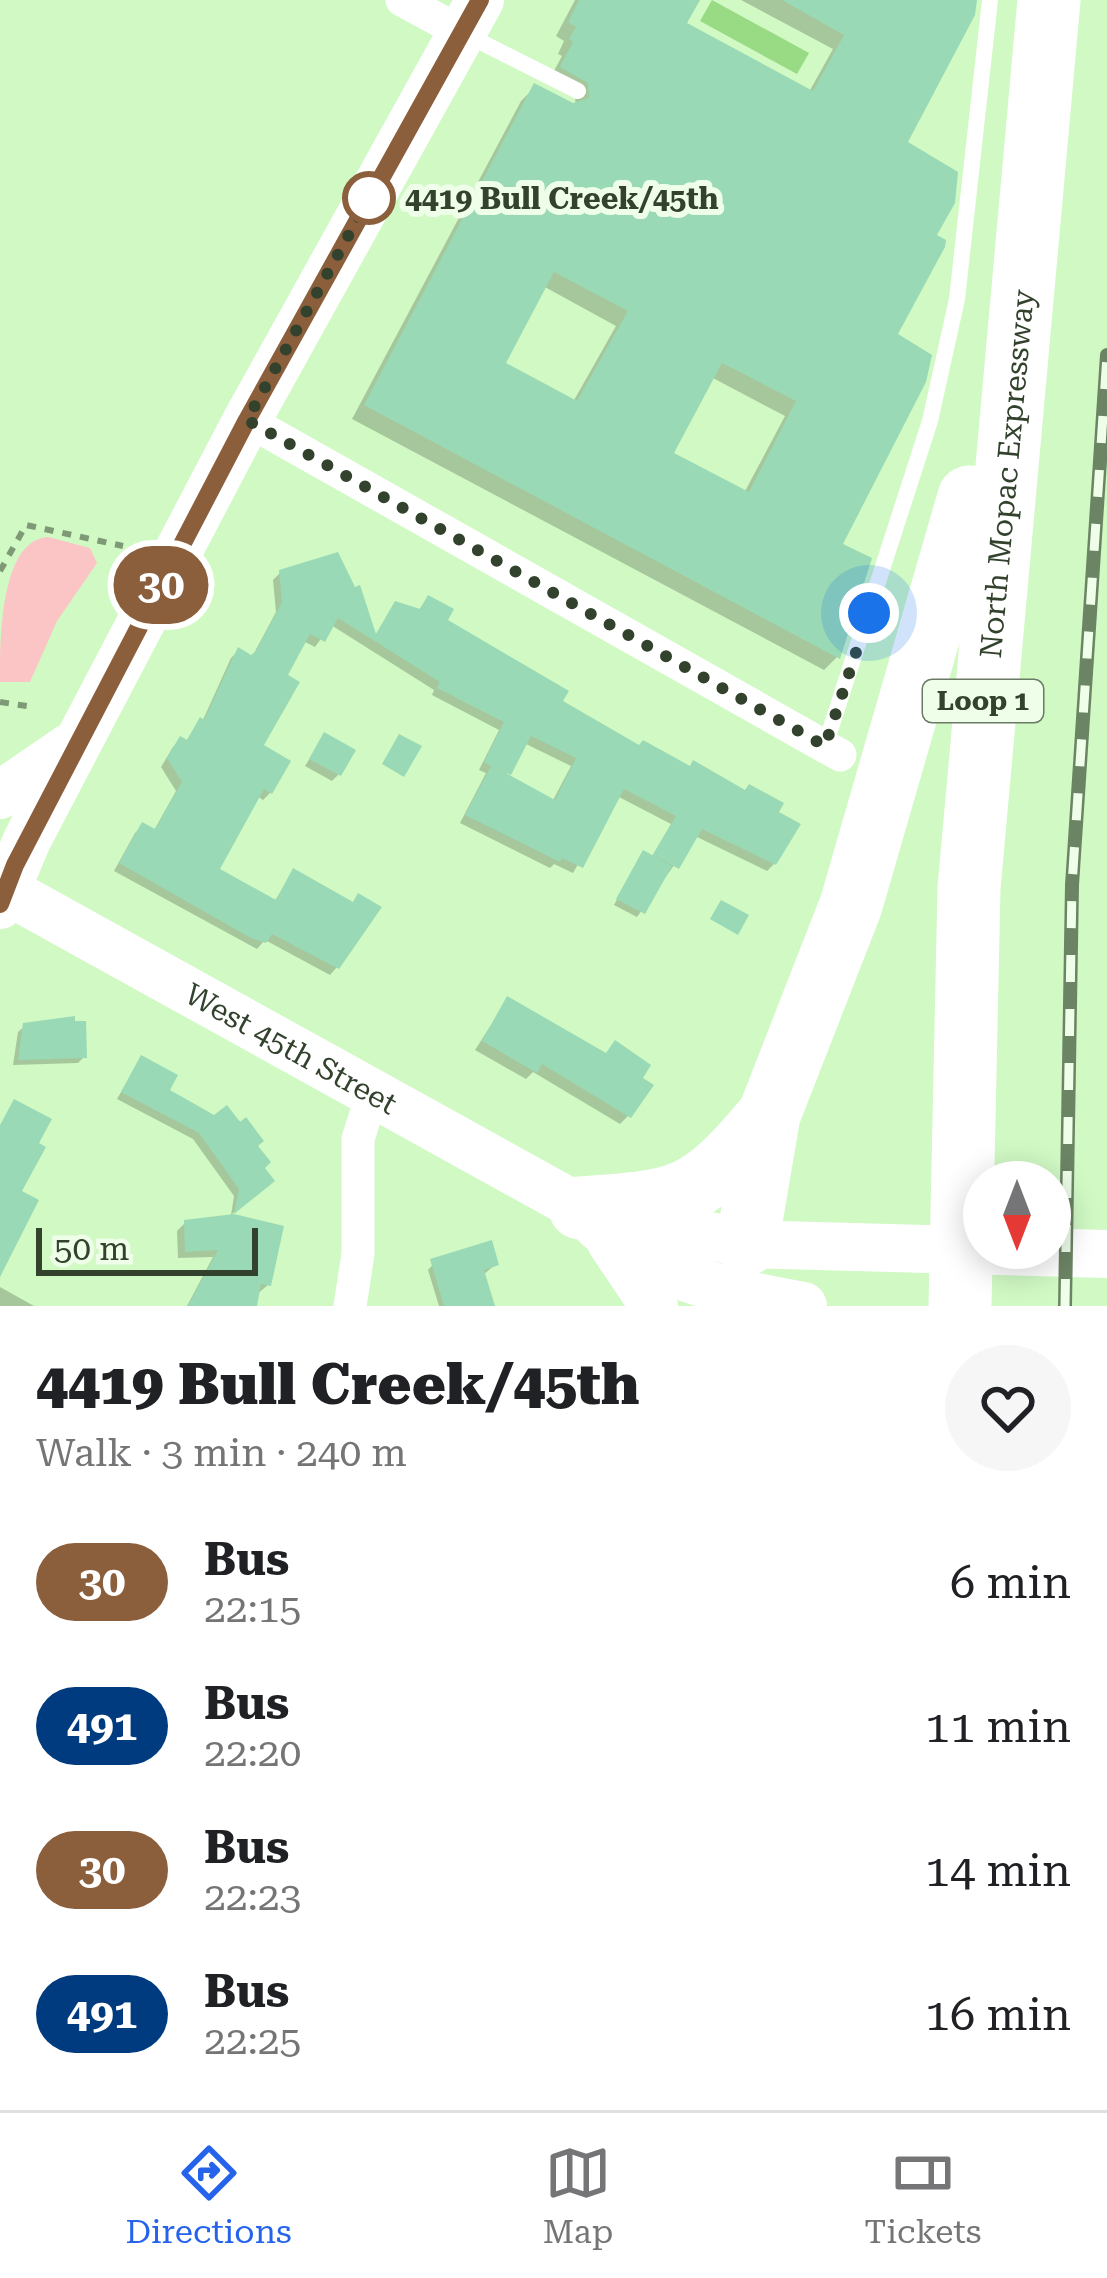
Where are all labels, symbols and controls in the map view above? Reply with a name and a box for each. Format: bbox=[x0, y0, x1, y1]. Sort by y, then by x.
marker: 4419 Bull Creek/45th bbox=[344, 173, 394, 223]
place label: 4419 Bull Creek/45th bbox=[405, 181, 719, 216]
street label: North Mopac Expressway bbox=[972, 288, 1040, 660]
line badge: 30 bbox=[107, 546, 215, 624]
text: 30 bbox=[137, 560, 185, 609]
your location bbox=[839, 583, 899, 643]
road number: Loop 1 bbox=[923, 680, 1043, 722]
street label: West 45th Street bbox=[179, 976, 403, 1121]
north arrow bbox=[963, 1161, 1071, 1269]
map controls bbox=[963, 1161, 1071, 1269]
scale bar bbox=[36, 1222, 258, 1275]
text: 50 m bbox=[54, 1229, 129, 1268]
button: heart bbox=[945, 1345, 1071, 1471]
text: 4419 Bull Creek/45th bbox=[36, 1351, 639, 1418]
text: Walk · 3 min · 240 m bbox=[36, 1430, 407, 1476]
text: Bus bbox=[204, 1533, 289, 1586]
text: 6 min bbox=[950, 1556, 1071, 1609]
text: 30 bbox=[78, 1557, 126, 1606]
text: 22:15 bbox=[204, 1586, 301, 1632]
text: Bus bbox=[204, 1677, 289, 1730]
text: 11 min bbox=[925, 1700, 1071, 1753]
text: 491 bbox=[67, 1701, 137, 1750]
text: 22:20 bbox=[204, 1730, 301, 1776]
text: Bus bbox=[204, 1821, 289, 1874]
text: 14 min bbox=[925, 1844, 1071, 1897]
text: 30 bbox=[78, 1845, 126, 1894]
text: 22:23 bbox=[204, 1874, 301, 1920]
text: Bus bbox=[204, 1965, 289, 2018]
text: 16 min bbox=[925, 1988, 1071, 2041]
text: 491 bbox=[67, 1989, 137, 2038]
text: 22:25 bbox=[204, 2018, 301, 2064]
tab: Directions bbox=[126, 2140, 292, 2251]
tab: Map bbox=[543, 2140, 613, 2251]
tab: Tickets bbox=[864, 2140, 981, 2251]

